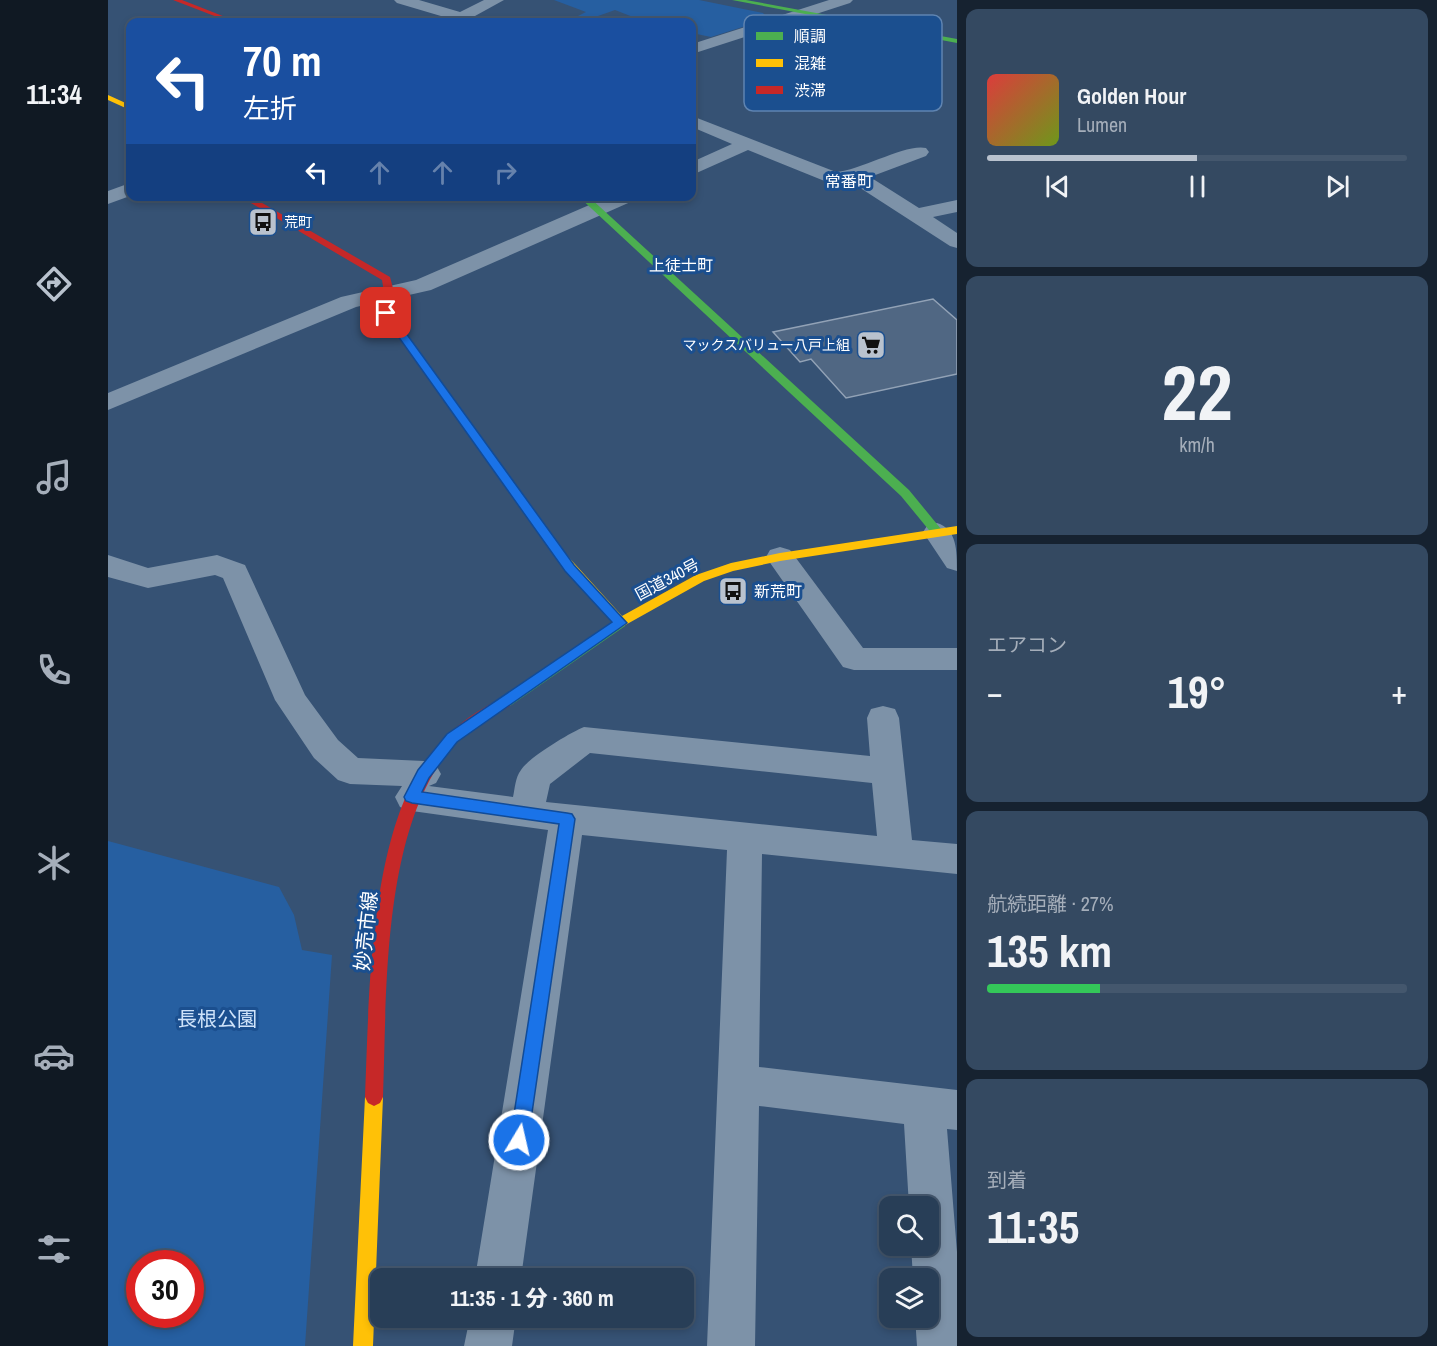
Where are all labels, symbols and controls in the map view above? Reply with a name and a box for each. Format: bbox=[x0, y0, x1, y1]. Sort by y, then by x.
legend bbox=[744, 15, 942, 111]
text: 順調 bbox=[794, 25, 826, 47]
text: 70 m bbox=[243, 33, 322, 89]
icon: left bbox=[144, 42, 222, 120]
text: 混雑 bbox=[794, 52, 826, 74]
text: 11:34 bbox=[26, 76, 82, 112]
text: 渋滞 bbox=[794, 79, 826, 101]
text: Golden Hour bbox=[1077, 81, 1186, 111]
text: 左折 bbox=[243, 90, 297, 126]
text: Lumen bbox=[1077, 111, 1127, 138]
icon: left bbox=[300, 156, 333, 189]
icon: ahead bbox=[363, 156, 396, 189]
icon: ahead bbox=[426, 156, 459, 189]
icon: right bbox=[489, 156, 522, 189]
district label: 常番町 bbox=[825, 170, 873, 192]
icon: previous bbox=[1041, 170, 1074, 203]
icon: pause bbox=[1181, 170, 1214, 203]
icon: next bbox=[1321, 170, 1354, 203]
bus stop icon: 荒町 bbox=[247, 206, 279, 238]
place label: 荒町 bbox=[284, 213, 312, 231]
district label: 上徒士町 bbox=[649, 254, 713, 276]
icon: directions bbox=[33, 263, 75, 305]
pin bbox=[360, 287, 411, 338]
icon: arrive bbox=[369, 296, 402, 329]
supermarket icon: マックスバリュー八戸上組 bbox=[855, 329, 887, 361]
place label: マックスバリュー八戸上組 bbox=[682, 336, 850, 354]
text: 22 bbox=[1161, 339, 1233, 444]
text: km/h bbox=[1179, 431, 1215, 458]
icon: music bbox=[33, 456, 75, 498]
street label: 国道340号 bbox=[631, 553, 703, 605]
bus stop icon: 新荒町 bbox=[717, 575, 749, 607]
place label: 新荒町 bbox=[754, 580, 802, 602]
text: エアコン bbox=[987, 631, 1067, 658]
icon: phone bbox=[33, 649, 75, 691]
text: 19° bbox=[1167, 661, 1227, 722]
text: − bbox=[987, 670, 1003, 714]
text: + bbox=[1391, 670, 1407, 714]
icon: climate bbox=[33, 842, 75, 884]
street label: 妙売市線 bbox=[348, 890, 383, 972]
text: 航続距離 · 27% bbox=[987, 890, 1114, 917]
text: 135 km bbox=[987, 920, 1112, 981]
park label: 長根公園 bbox=[177, 1005, 257, 1032]
icon: car bbox=[33, 1035, 75, 1077]
position arrow bbox=[487, 1108, 551, 1172]
text: 到着 bbox=[987, 1166, 1027, 1193]
map controls bbox=[879, 1196, 939, 1328]
button: search bbox=[879, 1196, 939, 1256]
text: 11:35 bbox=[987, 1196, 1079, 1257]
icon: filters bbox=[33, 1228, 75, 1270]
speed limit sign: 30 bbox=[126, 1250, 204, 1328]
button: layers bbox=[879, 1268, 939, 1328]
text: 11:35 · 1 分 · 360 m bbox=[450, 1283, 614, 1313]

